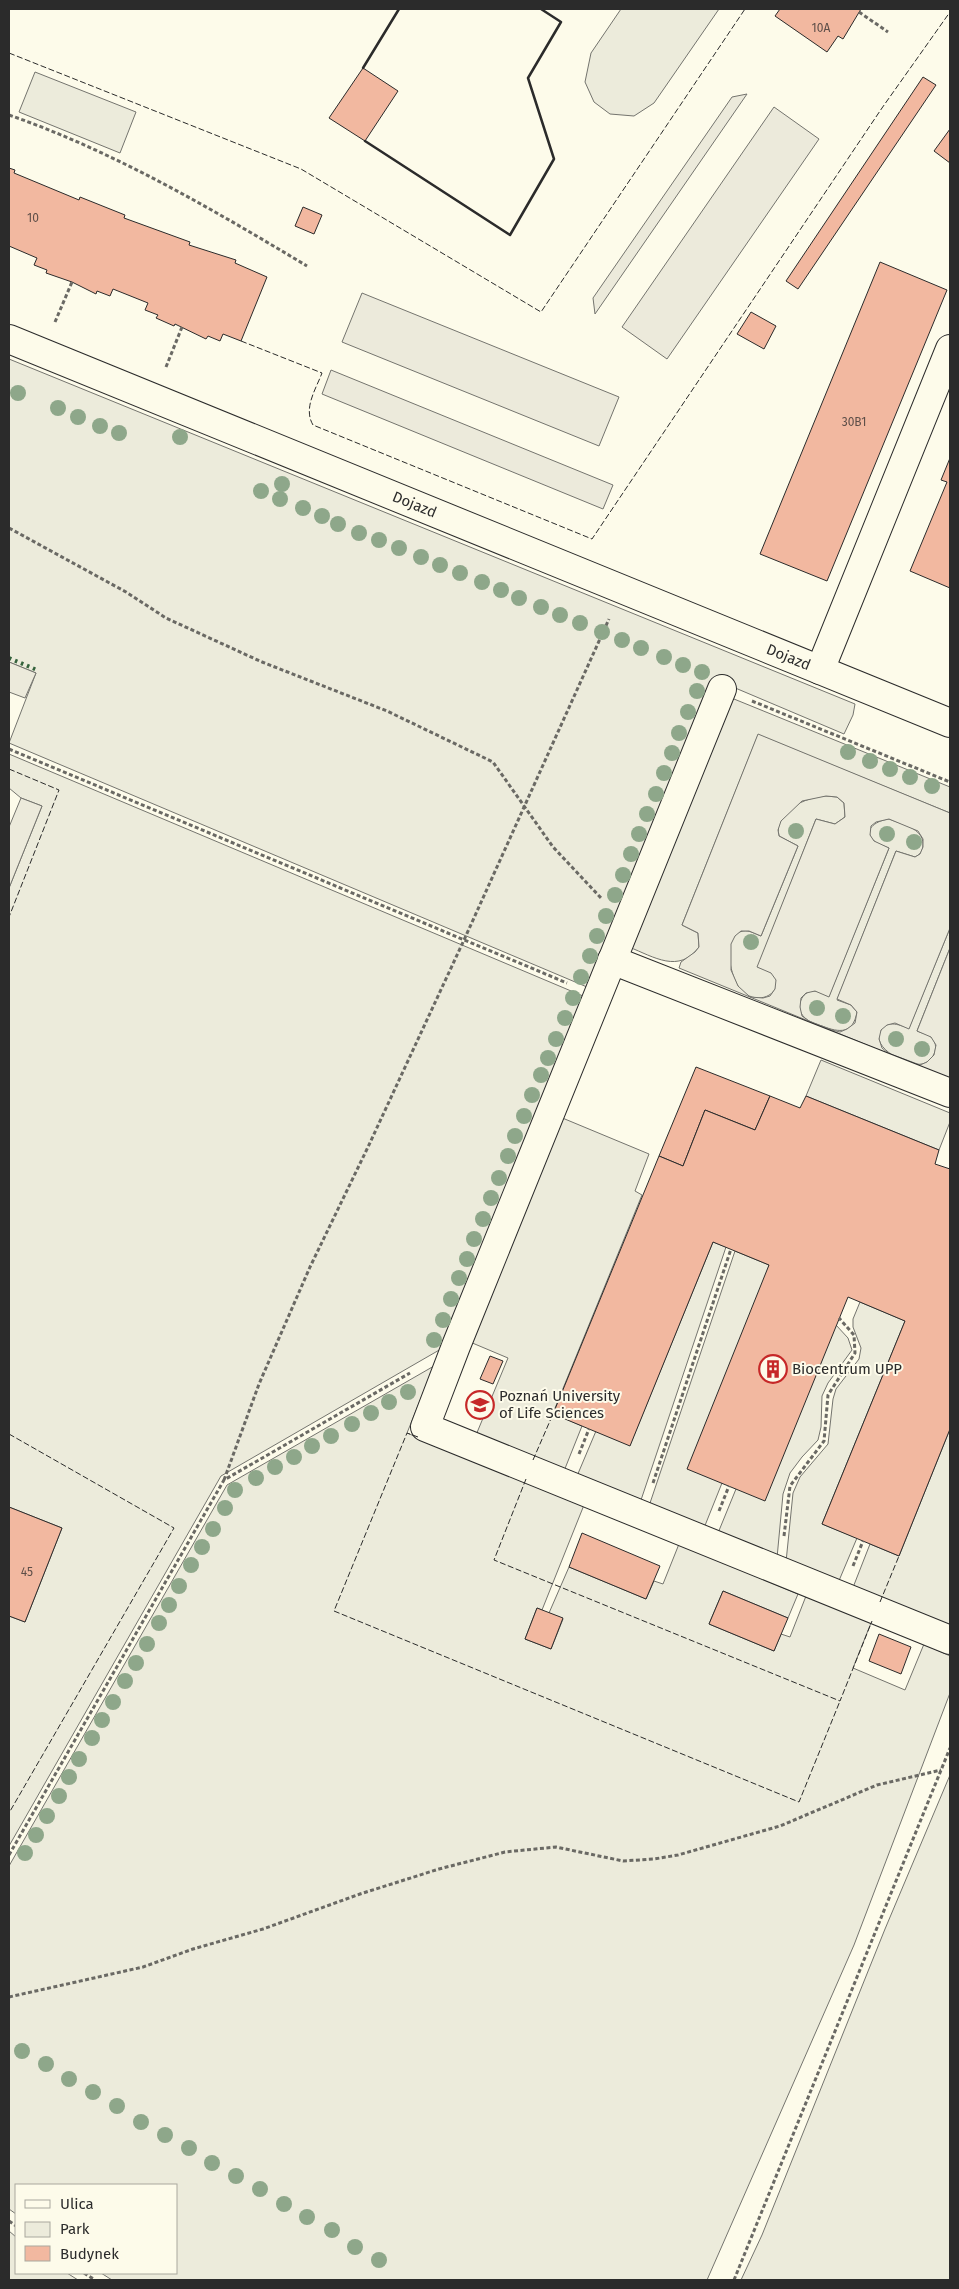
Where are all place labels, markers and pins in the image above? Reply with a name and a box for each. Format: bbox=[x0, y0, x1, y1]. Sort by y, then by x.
building icon: Biocentrum UPP bbox=[758, 1354, 788, 1384]
place label: Biocentrum UPP bbox=[792, 1360, 902, 1378]
place label: Poznań University of Life Sciences bbox=[499, 1387, 621, 1422]
school or university icon: Poznań University of Life Sciences bbox=[465, 1390, 495, 1420]

